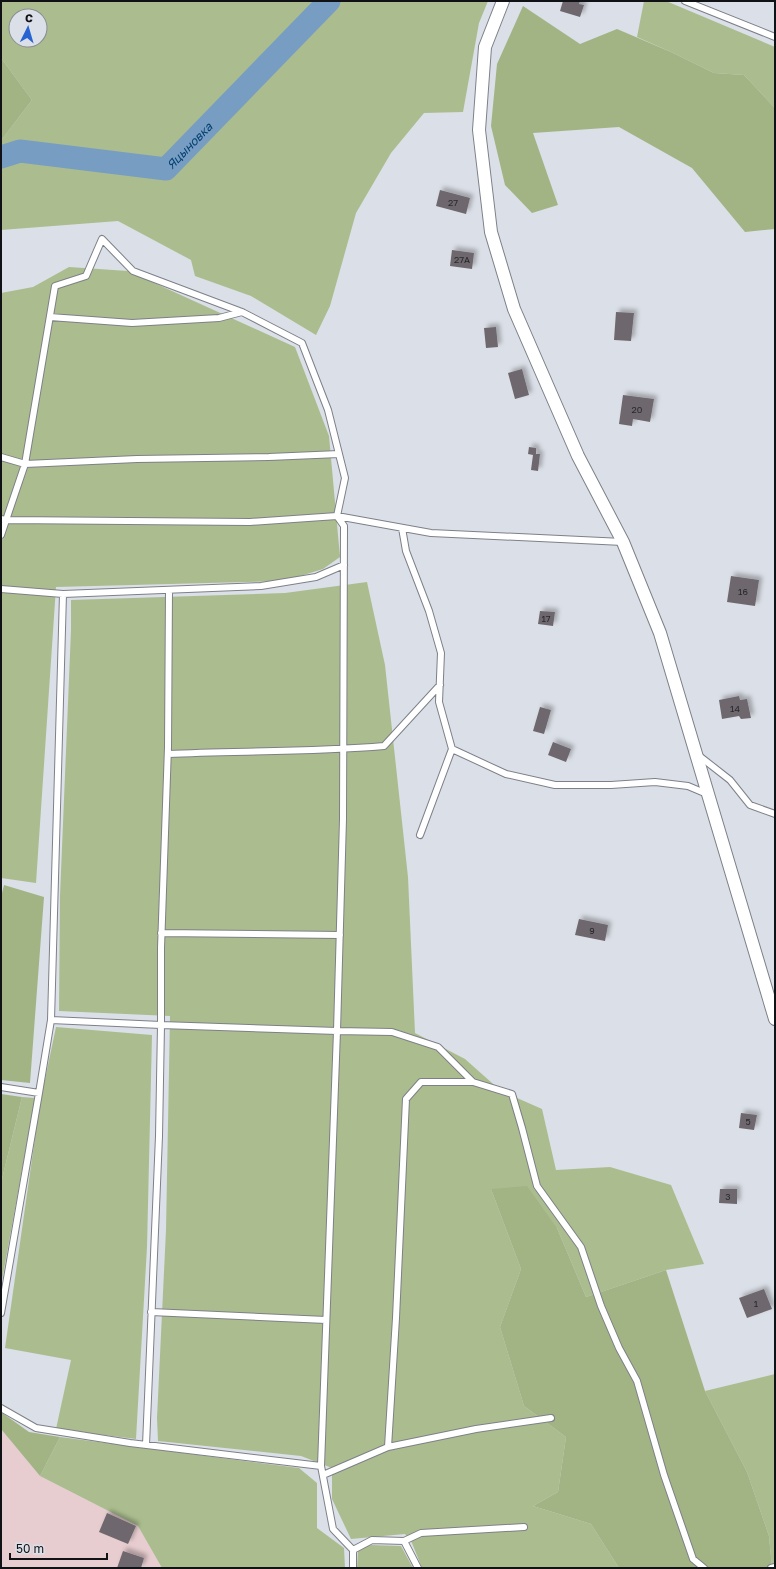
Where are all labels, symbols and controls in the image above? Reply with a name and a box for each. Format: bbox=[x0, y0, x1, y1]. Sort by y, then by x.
north arrow bbox=[8, 8, 48, 48]
text: С bbox=[24, 11, 34, 24]
water label: Яцыновка bbox=[163, 118, 216, 172]
house number: 27 bbox=[448, 197, 458, 208]
house number: 27А bbox=[454, 254, 470, 265]
house number: 20 bbox=[632, 404, 643, 415]
house number: 16 bbox=[738, 586, 748, 597]
house number: 17 bbox=[541, 613, 551, 624]
house number: 14 bbox=[730, 703, 740, 714]
house number: 9 bbox=[589, 925, 595, 936]
house number: 5 bbox=[745, 1116, 751, 1127]
house number: 3 bbox=[725, 1191, 731, 1202]
house number: 1 bbox=[754, 1298, 759, 1309]
scale bar bbox=[10, 1535, 107, 1561]
text: 50 m bbox=[16, 1541, 44, 1556]

